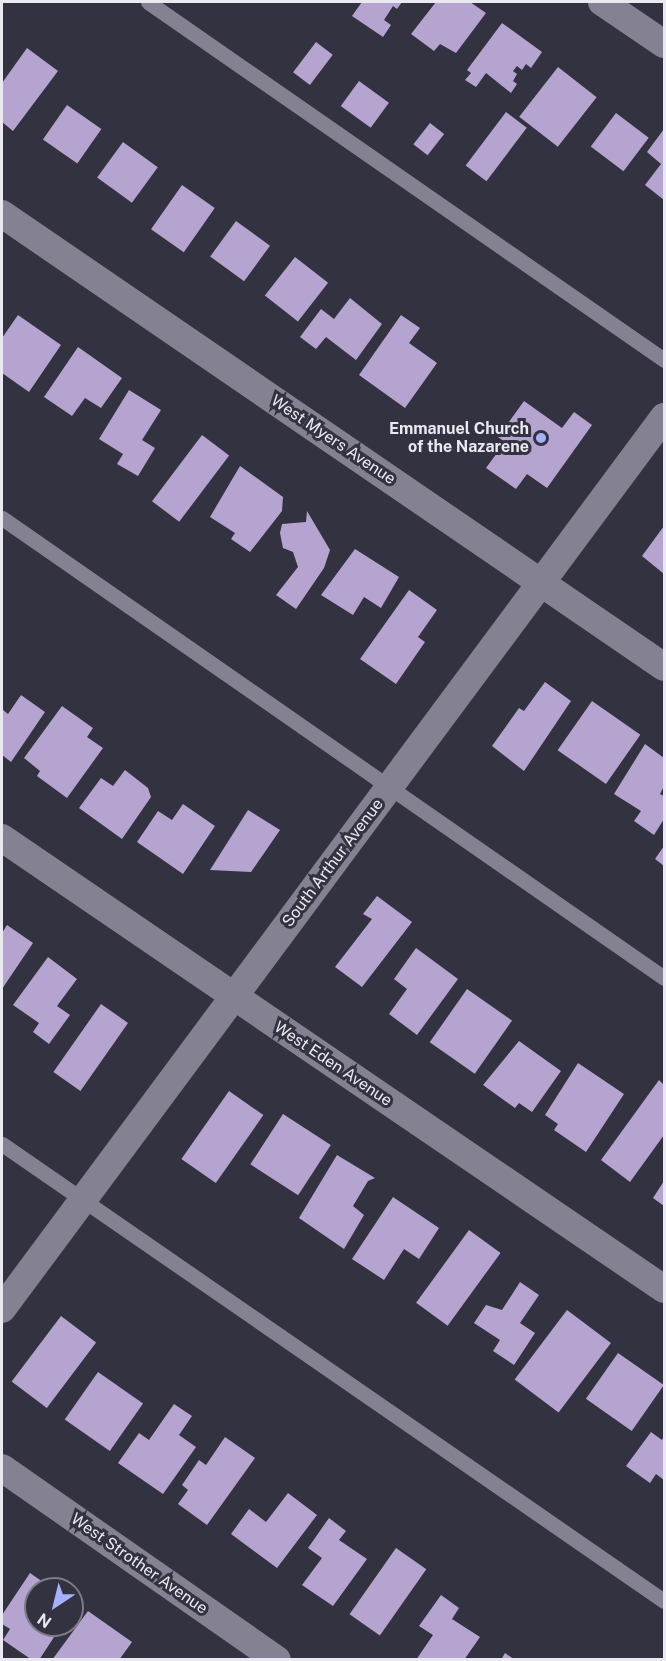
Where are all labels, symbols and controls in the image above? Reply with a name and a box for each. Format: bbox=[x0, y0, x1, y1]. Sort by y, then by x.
street label: West Myers Avenue bbox=[267, 391, 399, 489]
place label: Emmanuel Church of the Nazarene bbox=[389, 419, 529, 457]
marker: Emmanuel Church of the Nazarene bbox=[534, 431, 548, 445]
street label: South Arthur Avenue bbox=[278, 795, 388, 931]
street label: West Eden Avenue bbox=[270, 1017, 396, 1111]
street label: West Strother Avenue bbox=[67, 1510, 211, 1618]
north arrow bbox=[24, 1577, 84, 1637]
text: N bbox=[34, 1609, 55, 1632]

